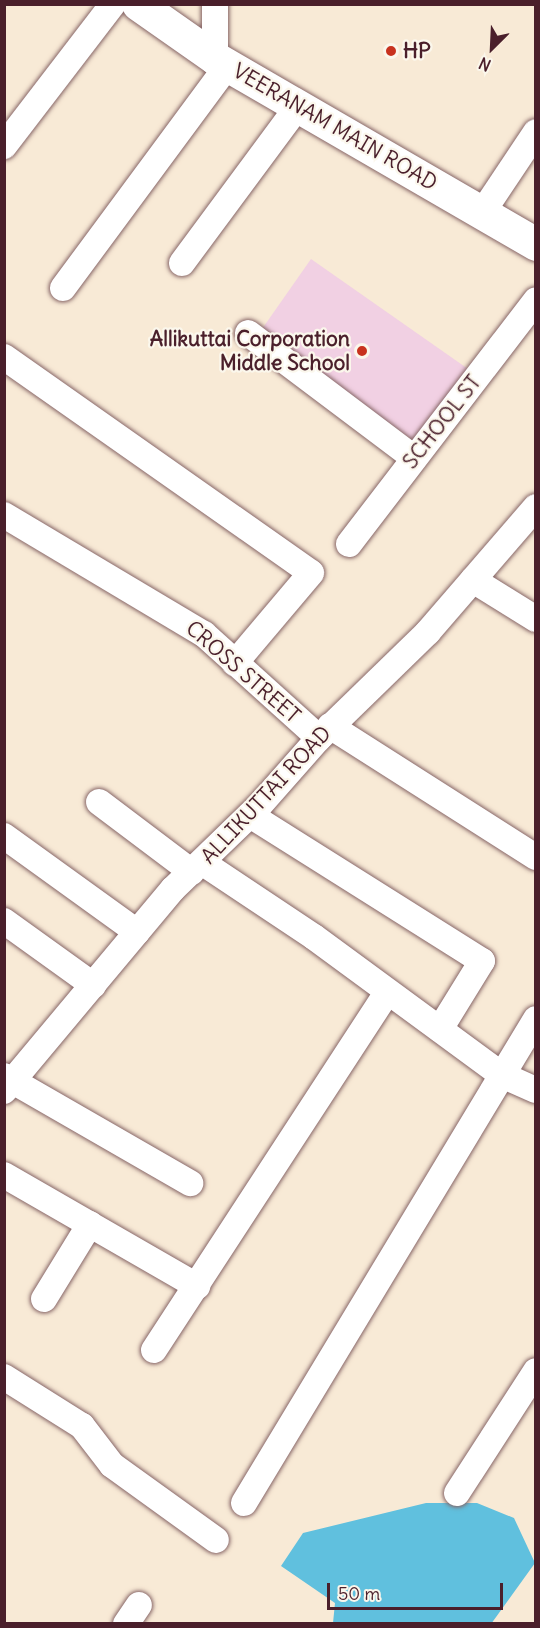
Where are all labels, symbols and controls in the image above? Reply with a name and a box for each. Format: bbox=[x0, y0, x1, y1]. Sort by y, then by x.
north arrow bbox=[462, 18, 522, 78]
place label: HP bbox=[403, 38, 431, 64]
marker: HP bbox=[384, 44, 398, 58]
text: N bbox=[476, 53, 494, 76]
street label: VEERANAM MAIN ROAD bbox=[228, 58, 442, 196]
place label: Allikuttai Corporation Middle School bbox=[150, 326, 350, 376]
marker: Allikuttai Corporation Middle School bbox=[355, 344, 369, 358]
street label: SCHOOL ST bbox=[398, 370, 486, 474]
street label: CROSS STREET bbox=[181, 616, 305, 728]
street label: ALLIKUTTAI ROAD bbox=[196, 721, 336, 869]
scale bar bbox=[330, 1571, 506, 1609]
text: 50 m bbox=[338, 1582, 380, 1605]

